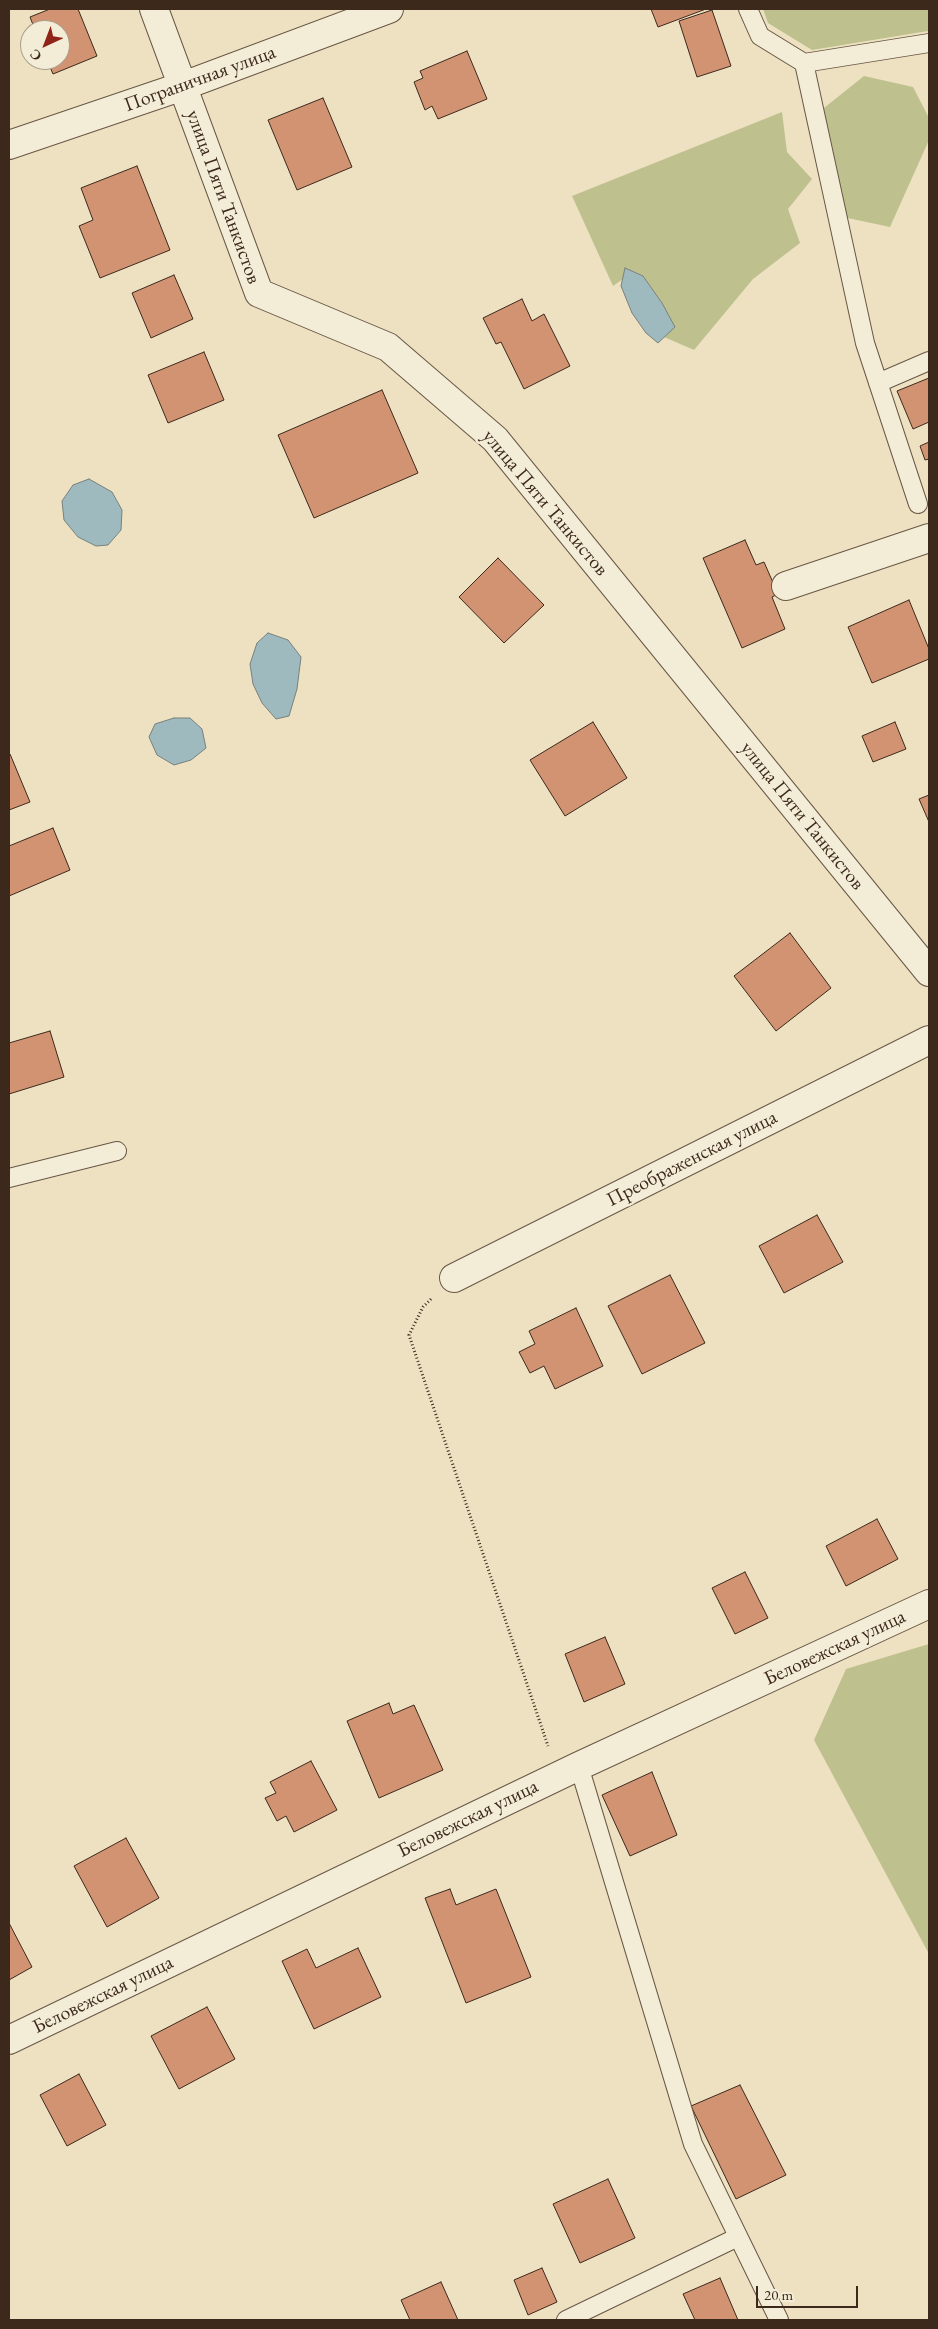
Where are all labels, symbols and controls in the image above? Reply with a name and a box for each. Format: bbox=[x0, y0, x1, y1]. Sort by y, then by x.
north arrow bbox=[20, 20, 70, 70]
street label: Пограничная улица bbox=[121, 40, 279, 118]
text: С bbox=[26, 45, 45, 65]
street label: улица Пяти Танкистов bbox=[180, 107, 266, 287]
street label: улица Пяти Танкистов bbox=[477, 425, 613, 581]
street label: улица Пяти Танкистов bbox=[735, 737, 869, 895]
street label: Преображенская улица bbox=[603, 1106, 781, 1212]
street label: Беловежская улица bbox=[760, 1605, 910, 1691]
street label: Беловежская улица bbox=[394, 1775, 542, 1863]
street label: Беловежская улица bbox=[29, 1951, 177, 2039]
scale bar bbox=[758, 2276, 860, 2308]
text: 20 m bbox=[764, 2285, 793, 2304]

